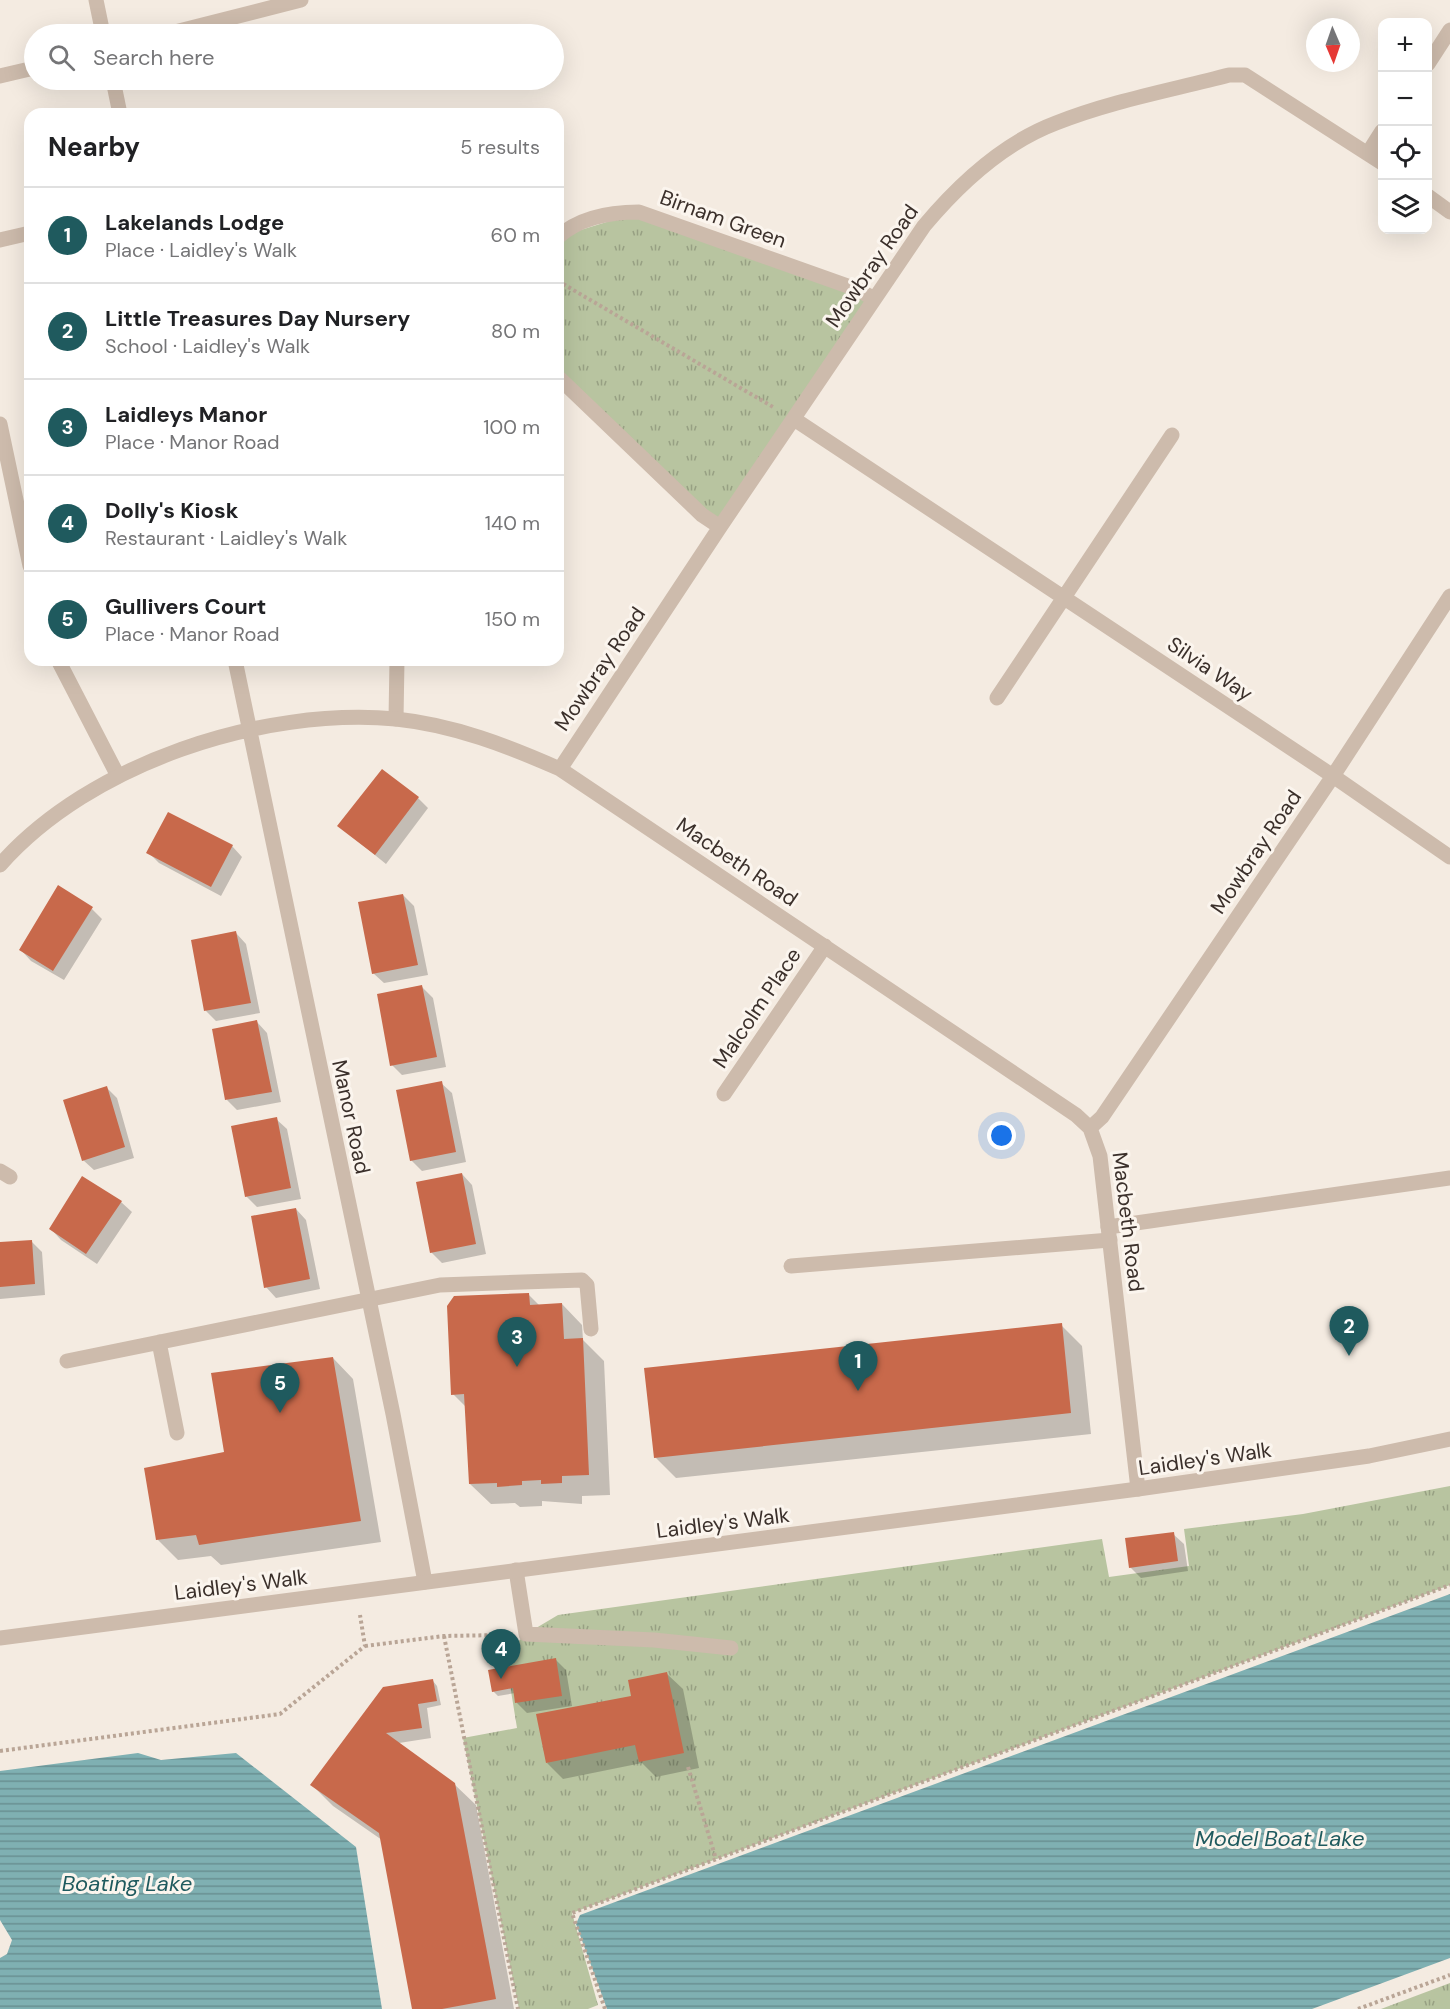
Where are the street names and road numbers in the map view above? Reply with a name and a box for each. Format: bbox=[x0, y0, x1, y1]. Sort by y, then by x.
street label: Birnam Green bbox=[656, 183, 790, 255]
street label: Mowbray Road bbox=[819, 199, 925, 333]
street label: Mowbray Road bbox=[548, 602, 652, 736]
street label: Silvia Way bbox=[1162, 630, 1258, 708]
street label: Mowbray Road bbox=[1204, 785, 1308, 919]
street label: Macbeth Road bbox=[671, 811, 803, 913]
street label: Malcolm Place bbox=[706, 942, 808, 1074]
street label: Manor Road bbox=[325, 1057, 377, 1177]
street label: Macbeth Road bbox=[1106, 1151, 1150, 1293]
street label: Laidley's Walk bbox=[1137, 1436, 1274, 1482]
street label: Laidley's Walk bbox=[655, 1501, 792, 1545]
street label: Laidley's Walk bbox=[173, 1563, 310, 1607]

